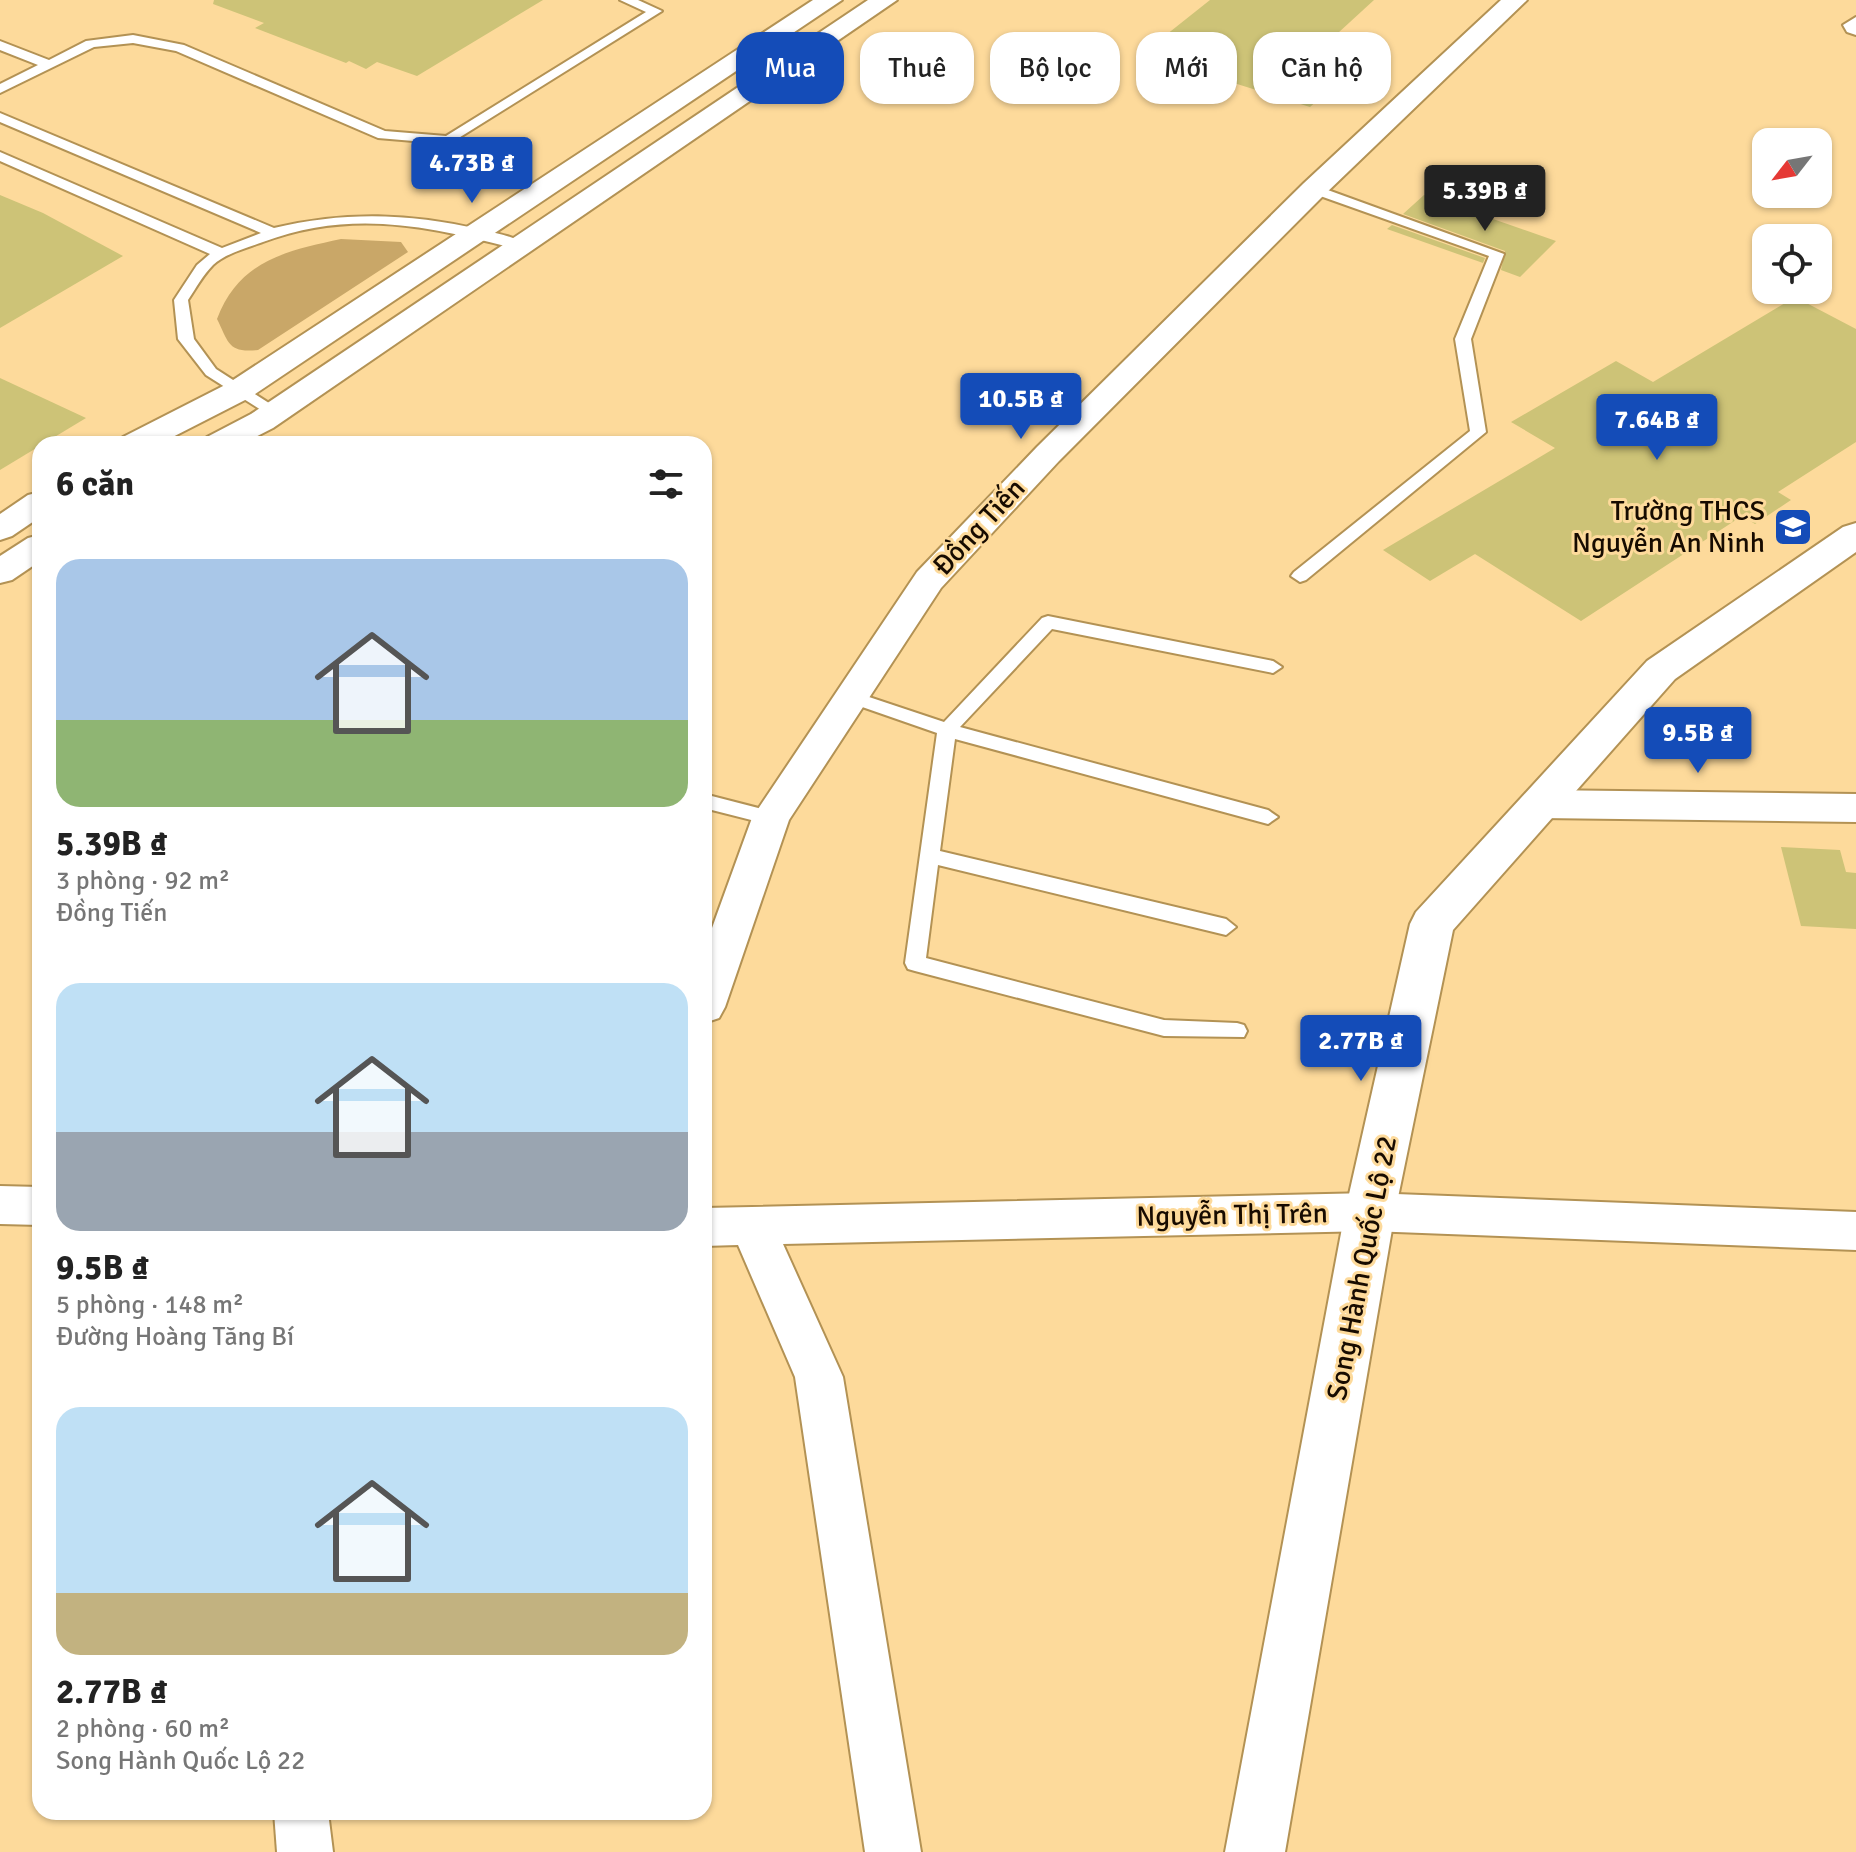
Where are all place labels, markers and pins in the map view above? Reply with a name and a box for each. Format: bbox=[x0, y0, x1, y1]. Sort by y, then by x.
pin: 4.73B ₫ bbox=[398, 137, 546, 205]
pin: 5.39B ₫ bbox=[1411, 165, 1559, 233]
pin: 10.5B ₫ bbox=[947, 373, 1095, 441]
pin: 7.64B ₫ bbox=[1583, 394, 1731, 462]
place label: Trường THCS Nguyễn An Ninh bbox=[1572, 494, 1765, 560]
school or university icon: Trường THCS Nguyễn An Ninh bbox=[1772, 506, 1814, 548]
pin: 9.5B ₫ bbox=[1633, 707, 1763, 775]
pin: 2.77B ₫ bbox=[1287, 1015, 1435, 1083]

